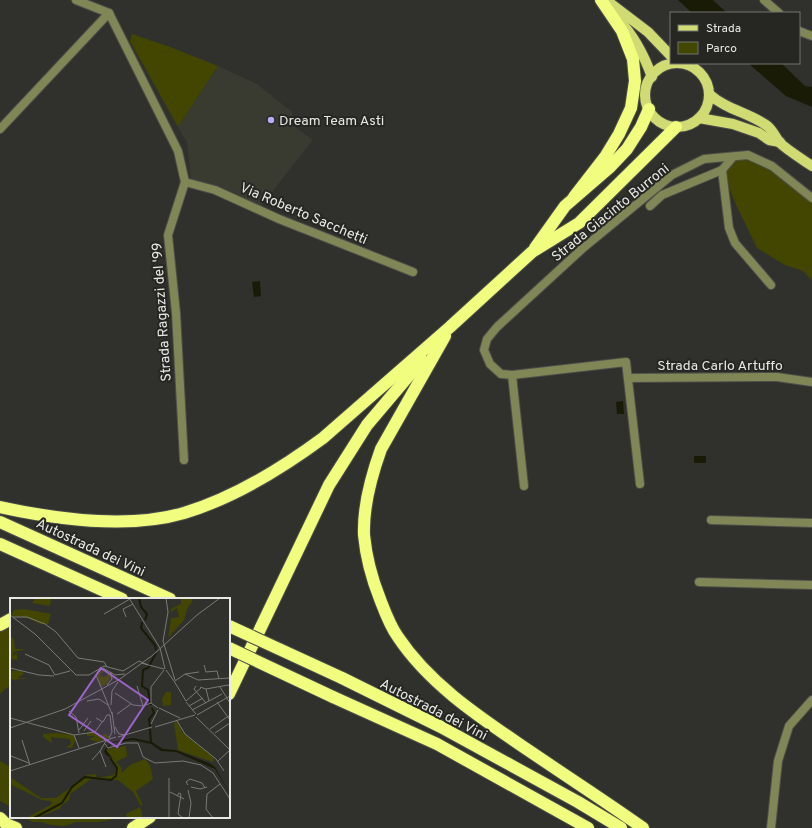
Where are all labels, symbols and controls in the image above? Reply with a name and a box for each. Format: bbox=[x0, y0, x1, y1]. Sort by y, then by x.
legend bbox=[670, 12, 800, 64]
text: Strada bbox=[706, 21, 741, 37]
text: Parco bbox=[706, 41, 737, 57]
place label: Dream Team Asti bbox=[279, 113, 384, 130]
marker: Dream Team Asti bbox=[266, 115, 276, 125]
street label: Strada Giacinto Burroni bbox=[549, 161, 673, 266]
street label: Via Roberto Sacchetti bbox=[237, 180, 370, 249]
street label: Strada Ragazzi del '99 bbox=[149, 242, 176, 382]
street label: Strada Carlo Artuffo bbox=[657, 358, 783, 375]
street label: Autostrada dei Vini bbox=[33, 516, 148, 581]
inset map bbox=[10, 598, 230, 818]
street label: Autostrada dei Vini bbox=[377, 676, 490, 745]

